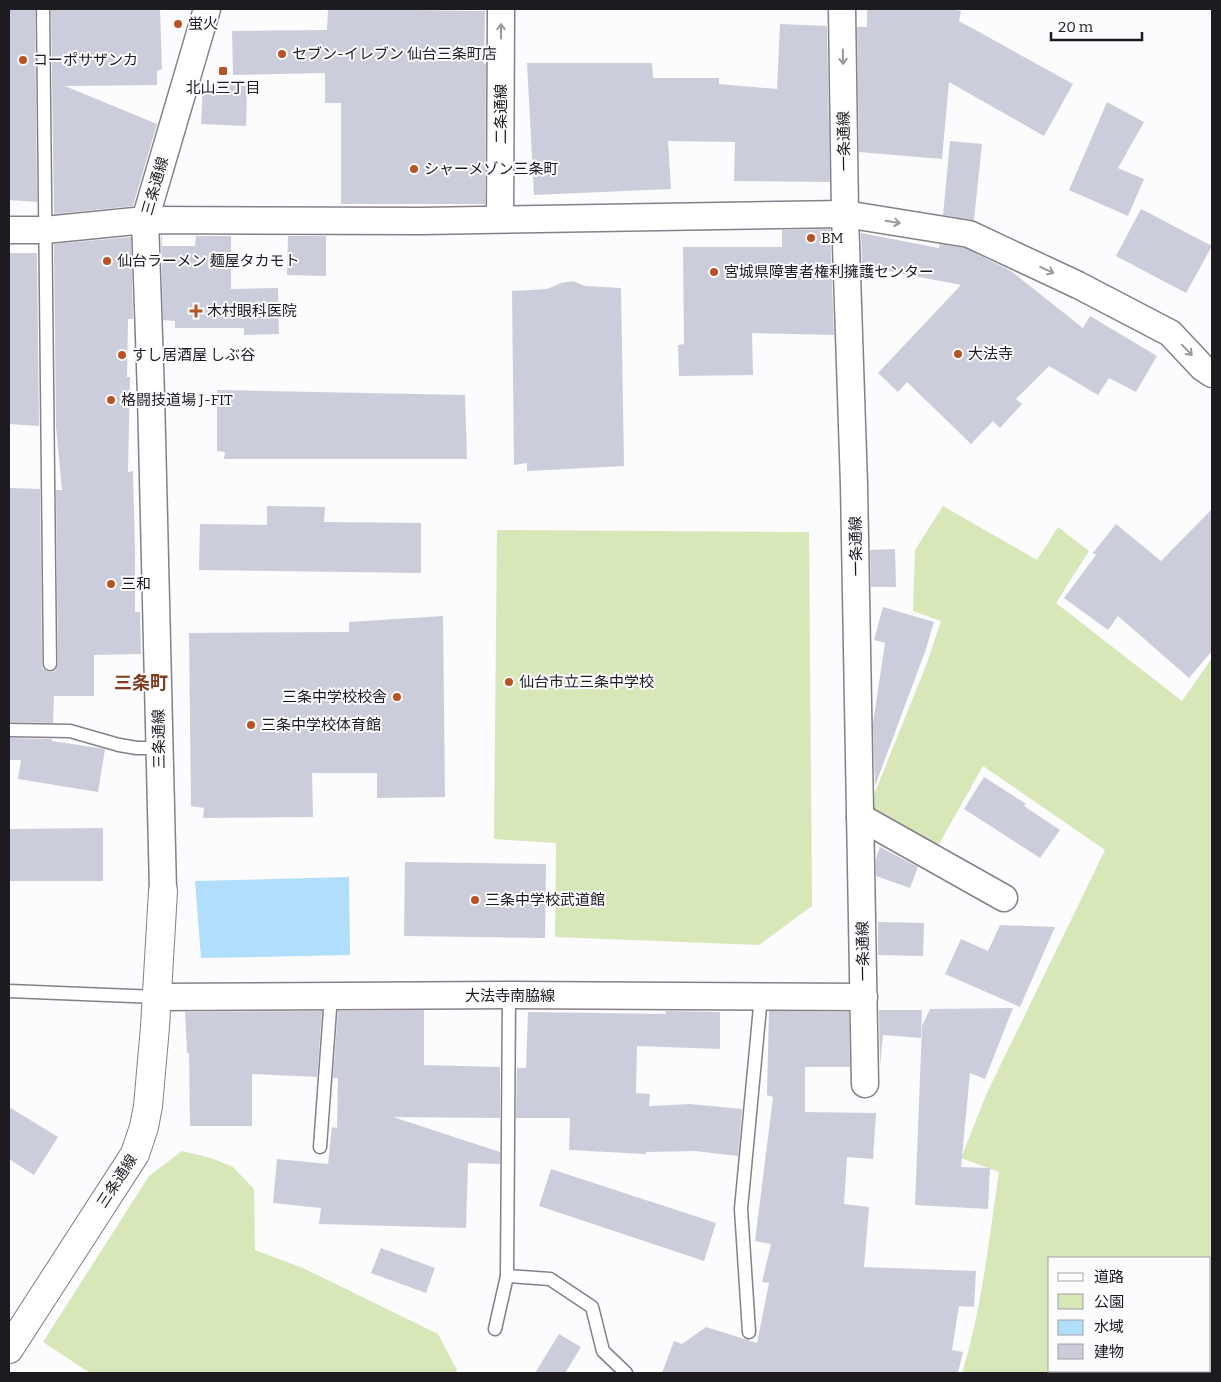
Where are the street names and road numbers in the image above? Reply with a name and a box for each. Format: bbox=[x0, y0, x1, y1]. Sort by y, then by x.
street label: 二条通線 bbox=[492, 84, 510, 144]
street label: 一条通線 bbox=[834, 111, 854, 171]
street label: 三条通線 bbox=[138, 155, 172, 217]
street label: 一条通線 bbox=[846, 516, 866, 576]
street label: 三条通線 bbox=[149, 709, 169, 769]
street label: 一条通線 bbox=[853, 921, 873, 981]
street label: 大法寺南脇線 bbox=[465, 987, 555, 1005]
street label: 三条通線 bbox=[93, 1151, 141, 1211]

